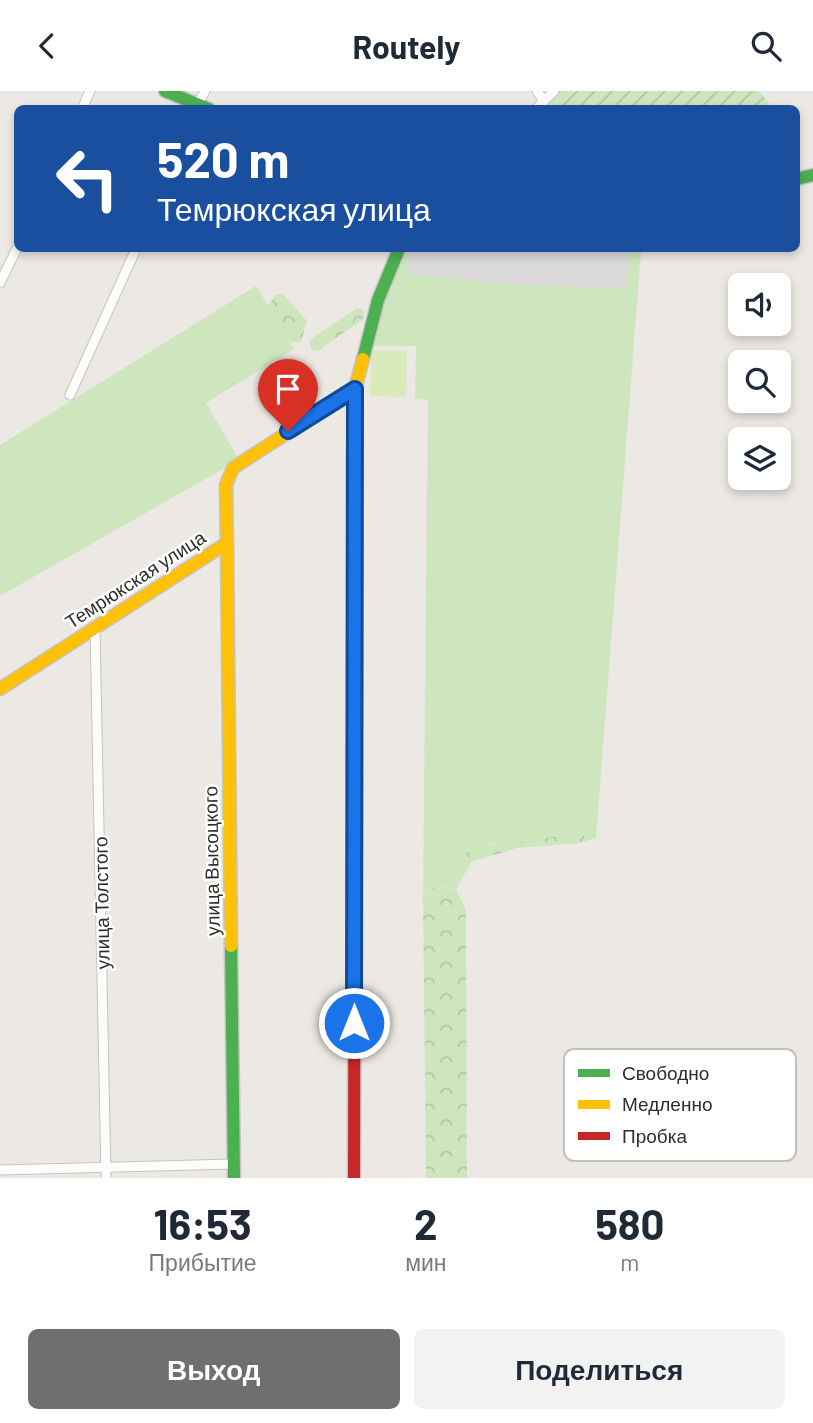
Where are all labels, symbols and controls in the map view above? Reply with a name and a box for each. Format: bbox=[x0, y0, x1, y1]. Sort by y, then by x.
icon: back bbox=[28, 27, 66, 65]
text: Routely bbox=[352, 27, 461, 65]
icon: search bbox=[747, 27, 785, 65]
text: 520 m bbox=[157, 129, 290, 188]
icon: left bbox=[42, 133, 133, 224]
text: Темрюкская улица bbox=[157, 189, 431, 227]
map controls bbox=[728, 273, 791, 490]
button: sound bbox=[728, 273, 791, 336]
button: search bbox=[728, 350, 791, 413]
pin bbox=[258, 359, 318, 431]
icon: arrive bbox=[269, 370, 307, 408]
button: layers bbox=[728, 427, 791, 490]
street label: Темрюкская улица bbox=[61, 525, 210, 633]
street label: улица Высоцкого bbox=[198, 786, 224, 936]
street label: улица Толстого bbox=[88, 836, 114, 970]
position arrow bbox=[317, 986, 391, 1060]
legend bbox=[564, 1049, 796, 1161]
text: Свободно bbox=[622, 1061, 709, 1084]
text: Медленно bbox=[622, 1092, 712, 1115]
text: Пробка bbox=[622, 1124, 687, 1147]
text: 16:53 bbox=[154, 1198, 252, 1248]
text: 2 bbox=[414, 1198, 438, 1248]
text: 580 bbox=[595, 1198, 664, 1248]
text: Прибытие bbox=[149, 1248, 257, 1276]
text: мин bbox=[405, 1248, 447, 1276]
text: m bbox=[620, 1248, 639, 1276]
button: Выход bbox=[28, 1329, 400, 1409]
button: Поделиться bbox=[414, 1329, 785, 1409]

